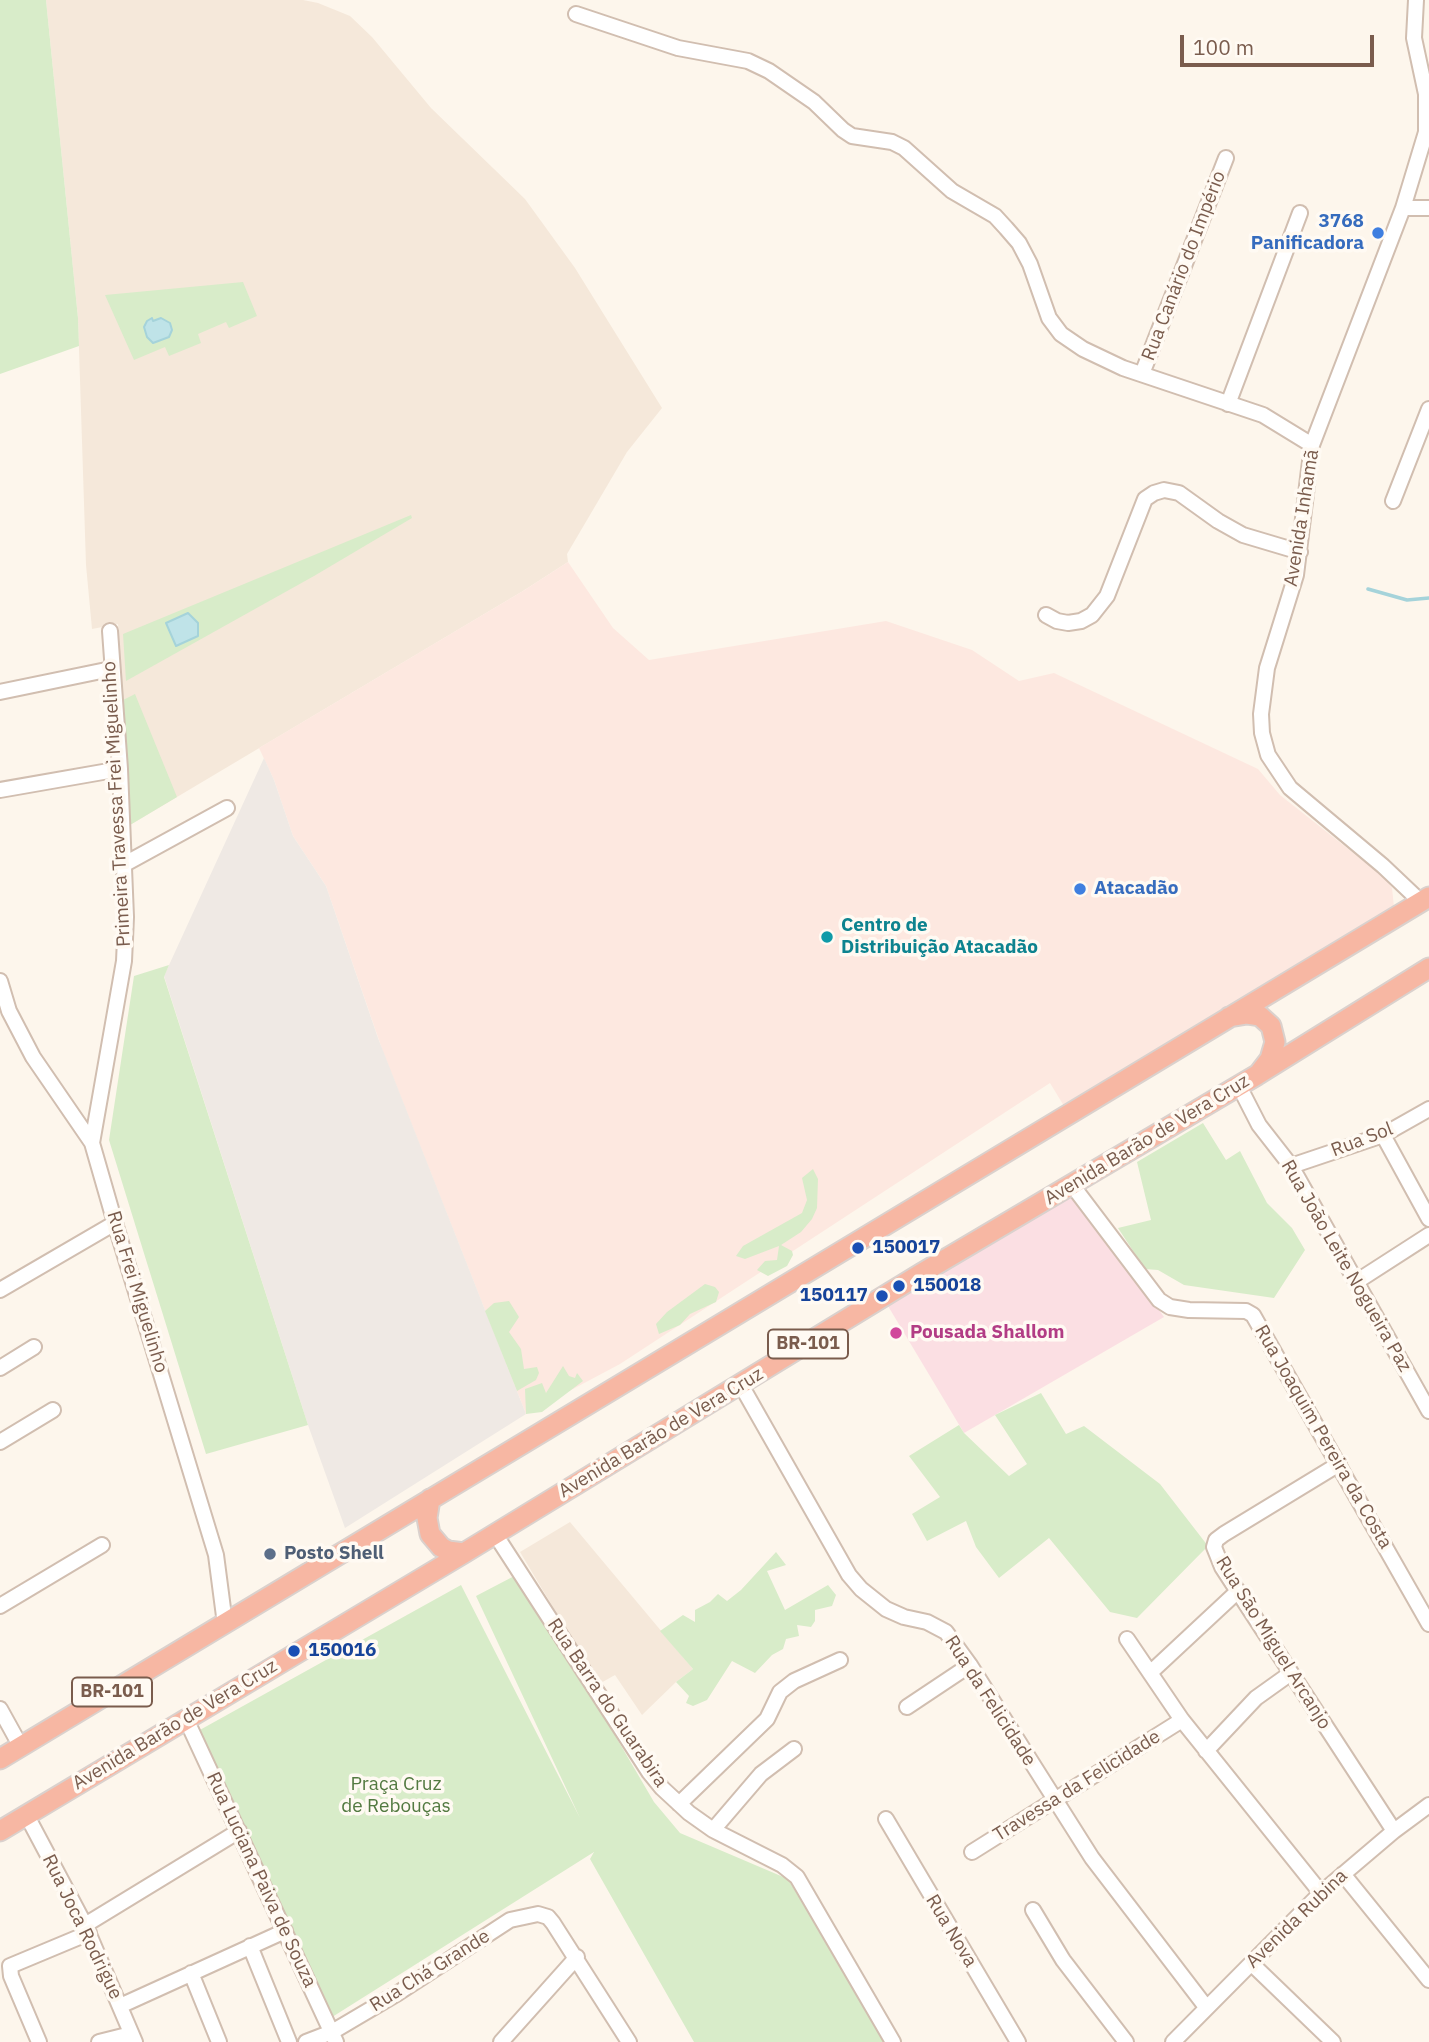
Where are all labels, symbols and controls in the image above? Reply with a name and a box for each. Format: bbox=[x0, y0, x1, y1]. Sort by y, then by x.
scale bar bbox=[1184, 21, 1378, 65]
text: 100 m bbox=[1193, 33, 1254, 61]
street label: Rua Canário do Império bbox=[1137, 168, 1231, 364]
place label: 3768 Panificadora bbox=[1251, 211, 1364, 255]
marker: 3768 Panificadora bbox=[1370, 225, 1386, 241]
street label: Avenida Inhamã bbox=[1280, 448, 1324, 588]
street label: Primeira Travessa Frei Miguelinho bbox=[98, 661, 136, 947]
place label: Atacadão bbox=[1094, 878, 1178, 900]
marker: Atacadão bbox=[1072, 881, 1088, 897]
place label: Centro de Distribuição Atacadão bbox=[841, 915, 1038, 959]
marker: Centro de Distribuição Atacadão bbox=[819, 929, 835, 945]
street label: Avenida Barão de Vera Cruz bbox=[1041, 1070, 1253, 1210]
street label: Rua Sol bbox=[1328, 1118, 1396, 1162]
street label: Rua João Leite Nogueira Paz bbox=[1276, 1156, 1416, 1376]
street label: Rua Frei Miguelinho bbox=[102, 1208, 172, 1376]
place label: 150017 bbox=[872, 1237, 940, 1259]
marker: 150017 bbox=[850, 1240, 866, 1256]
place label: 150018 bbox=[913, 1275, 981, 1297]
marker: 150018 bbox=[891, 1278, 907, 1294]
place label: 150117 bbox=[800, 1285, 868, 1307]
marker: 150117 bbox=[874, 1288, 890, 1304]
street label: Rua Joaquim Pereira da Costa bbox=[1249, 1321, 1397, 1553]
place label: Pousada Shallom bbox=[910, 1322, 1064, 1344]
marker: Pousada Shallom bbox=[888, 1325, 904, 1341]
road number: BR-101 bbox=[768, 1330, 848, 1358]
street label: Avenida Barão de Vera Cruz bbox=[555, 1363, 767, 1503]
place label: Posto Shell bbox=[284, 1543, 384, 1565]
marker: Posto Shell bbox=[262, 1546, 278, 1562]
street label: Rua São Miguel Arcanjo bbox=[1210, 1552, 1336, 1734]
street label: Rua Barra do Guarabira bbox=[542, 1614, 672, 1792]
street label: Rua da Felicidade bbox=[939, 1632, 1041, 1770]
place label: 150016 bbox=[308, 1640, 376, 1662]
marker: 150016 bbox=[286, 1643, 302, 1659]
street label: Avenida Barão de Vera Cruz bbox=[69, 1655, 281, 1795]
road number: BR-101 bbox=[72, 1678, 152, 1707]
street label: Travessa da Felicidade bbox=[989, 1725, 1165, 1847]
street label: Rua Luciana Paiva de Souza bbox=[201, 1769, 321, 1991]
park label: Praça Cruz de Rebouças bbox=[341, 1774, 451, 1818]
street label: Rua Joca Rodrigue bbox=[37, 1851, 127, 2003]
street label: Avenida Rubina bbox=[1242, 1865, 1352, 1973]
street label: Rua Nova bbox=[920, 1890, 982, 1972]
street label: Rua Chá Grande bbox=[366, 1925, 494, 2017]

